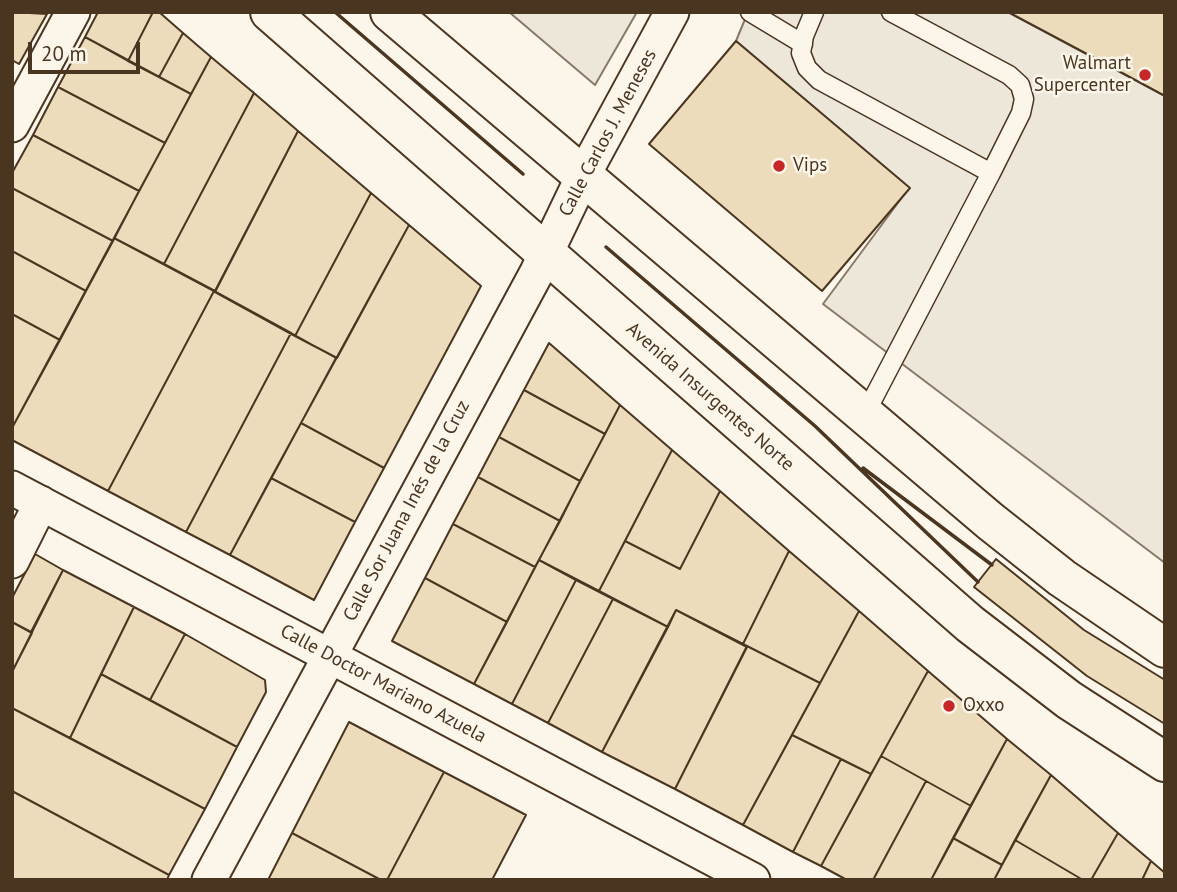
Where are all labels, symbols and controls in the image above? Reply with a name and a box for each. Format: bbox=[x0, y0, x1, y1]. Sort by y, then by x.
scale bar bbox=[32, 28, 144, 72]
text: 20 m bbox=[41, 40, 87, 67]
street label: Calle Carlos J. Meneses bbox=[554, 46, 662, 220]
place label: Walmart Supercenter bbox=[1034, 53, 1131, 97]
marker: Walmart Supercenter bbox=[1137, 67, 1153, 83]
place label: Vips bbox=[793, 155, 827, 177]
marker: Vips bbox=[771, 158, 787, 174]
street label: Avenida Insurgentes Norte bbox=[621, 318, 799, 476]
street label: Calle Sor Juana Inés de la Cruz bbox=[339, 397, 475, 625]
street label: Calle Doctor Mariano Azuela bbox=[276, 620, 490, 748]
place label: Oxxo bbox=[963, 695, 1004, 717]
marker: Oxxo bbox=[941, 698, 957, 714]

